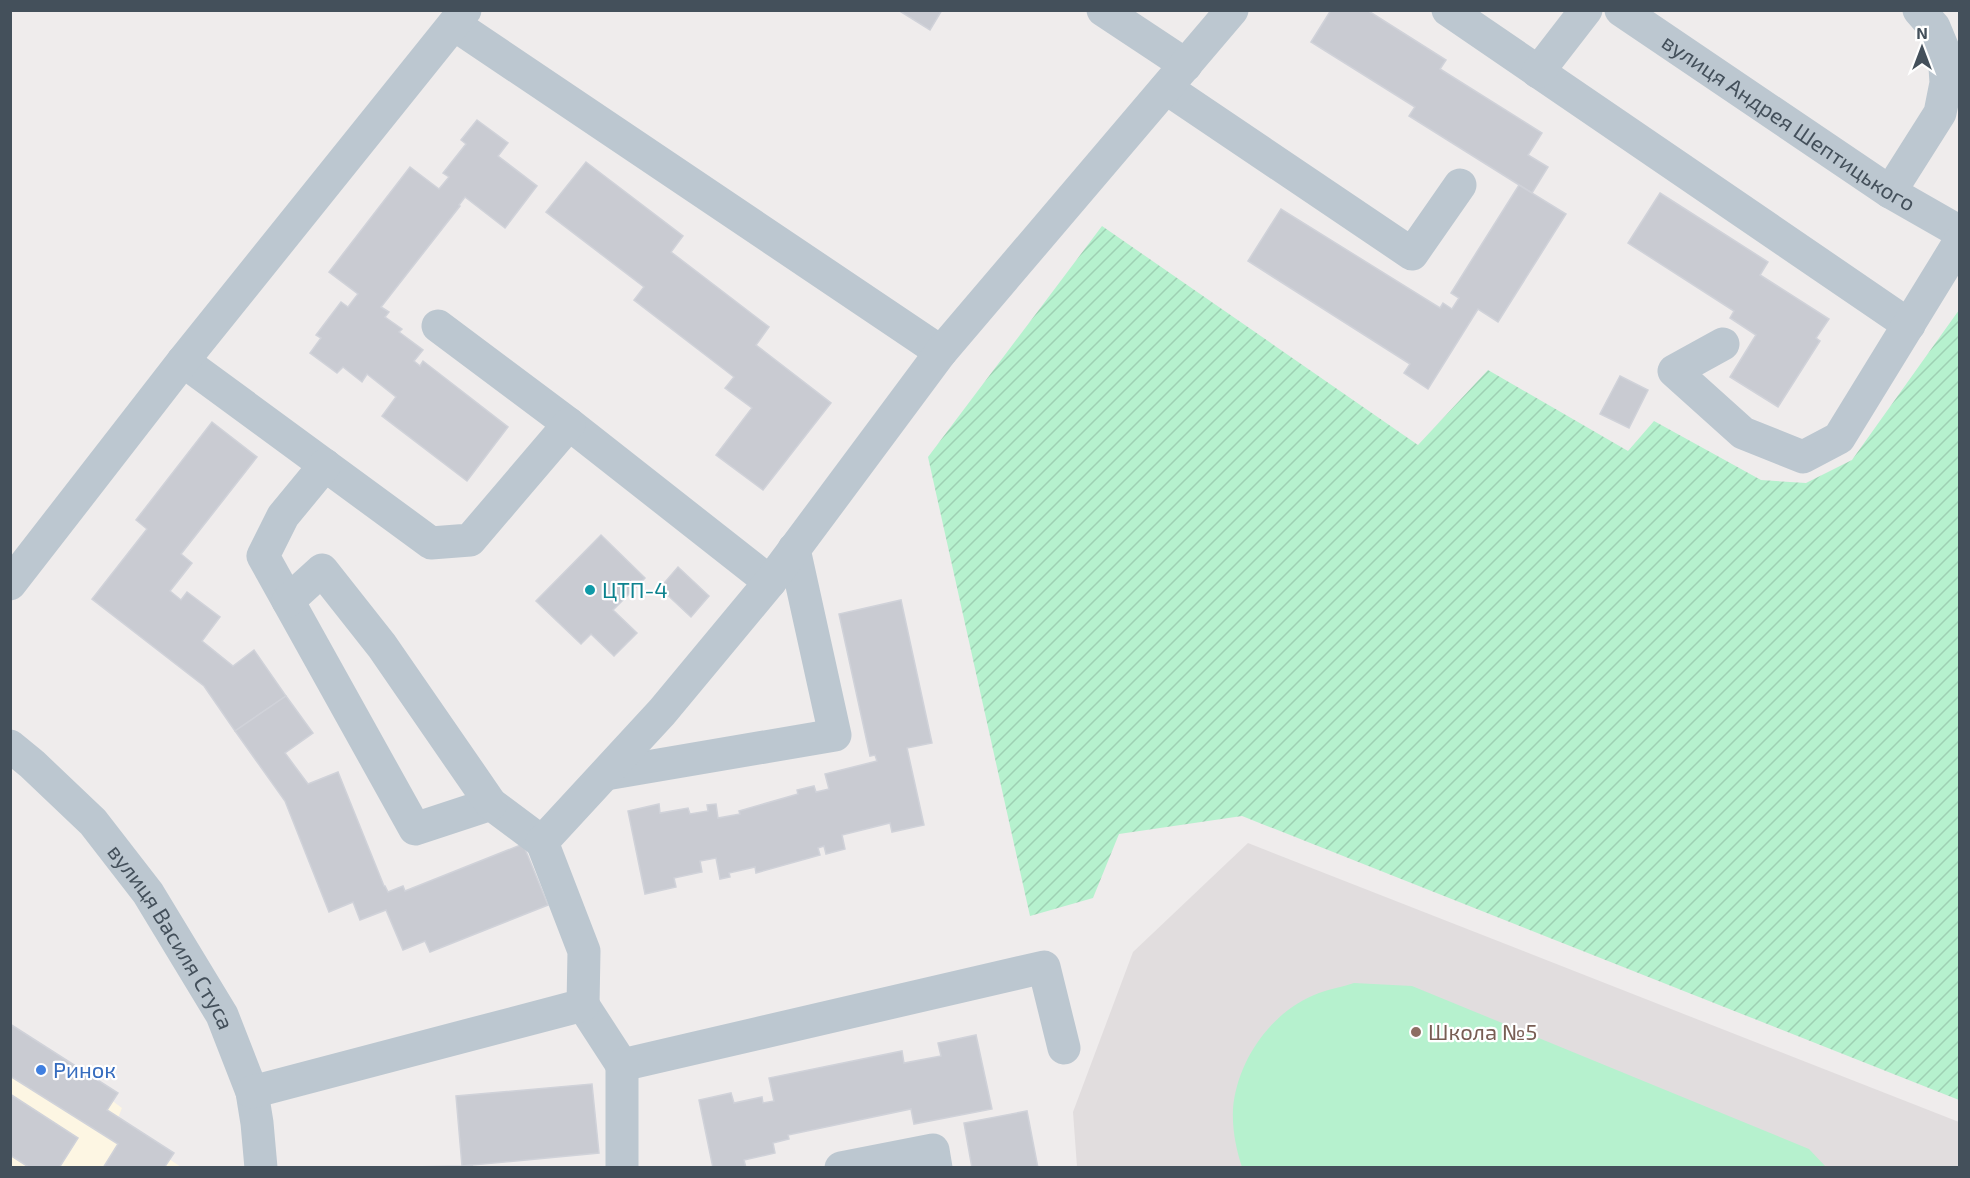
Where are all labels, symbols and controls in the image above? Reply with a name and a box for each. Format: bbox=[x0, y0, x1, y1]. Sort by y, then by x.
north arrow bbox=[1892, 18, 1952, 78]
text: N bbox=[1916, 23, 1928, 42]
street label: вулиця Андрея Шептицького bbox=[1658, 28, 1920, 216]
place label: ЦТП-4 bbox=[602, 576, 668, 602]
marker: ЦТП-4 bbox=[583, 583, 597, 597]
street label: вулиця Василя Стуса bbox=[103, 839, 240, 1033]
place label: Школа №5 bbox=[1428, 1018, 1537, 1044]
marker: Школа №5 bbox=[1409, 1025, 1423, 1039]
place label: Ринок bbox=[53, 1056, 116, 1082]
marker: Ринок bbox=[34, 1063, 48, 1077]

